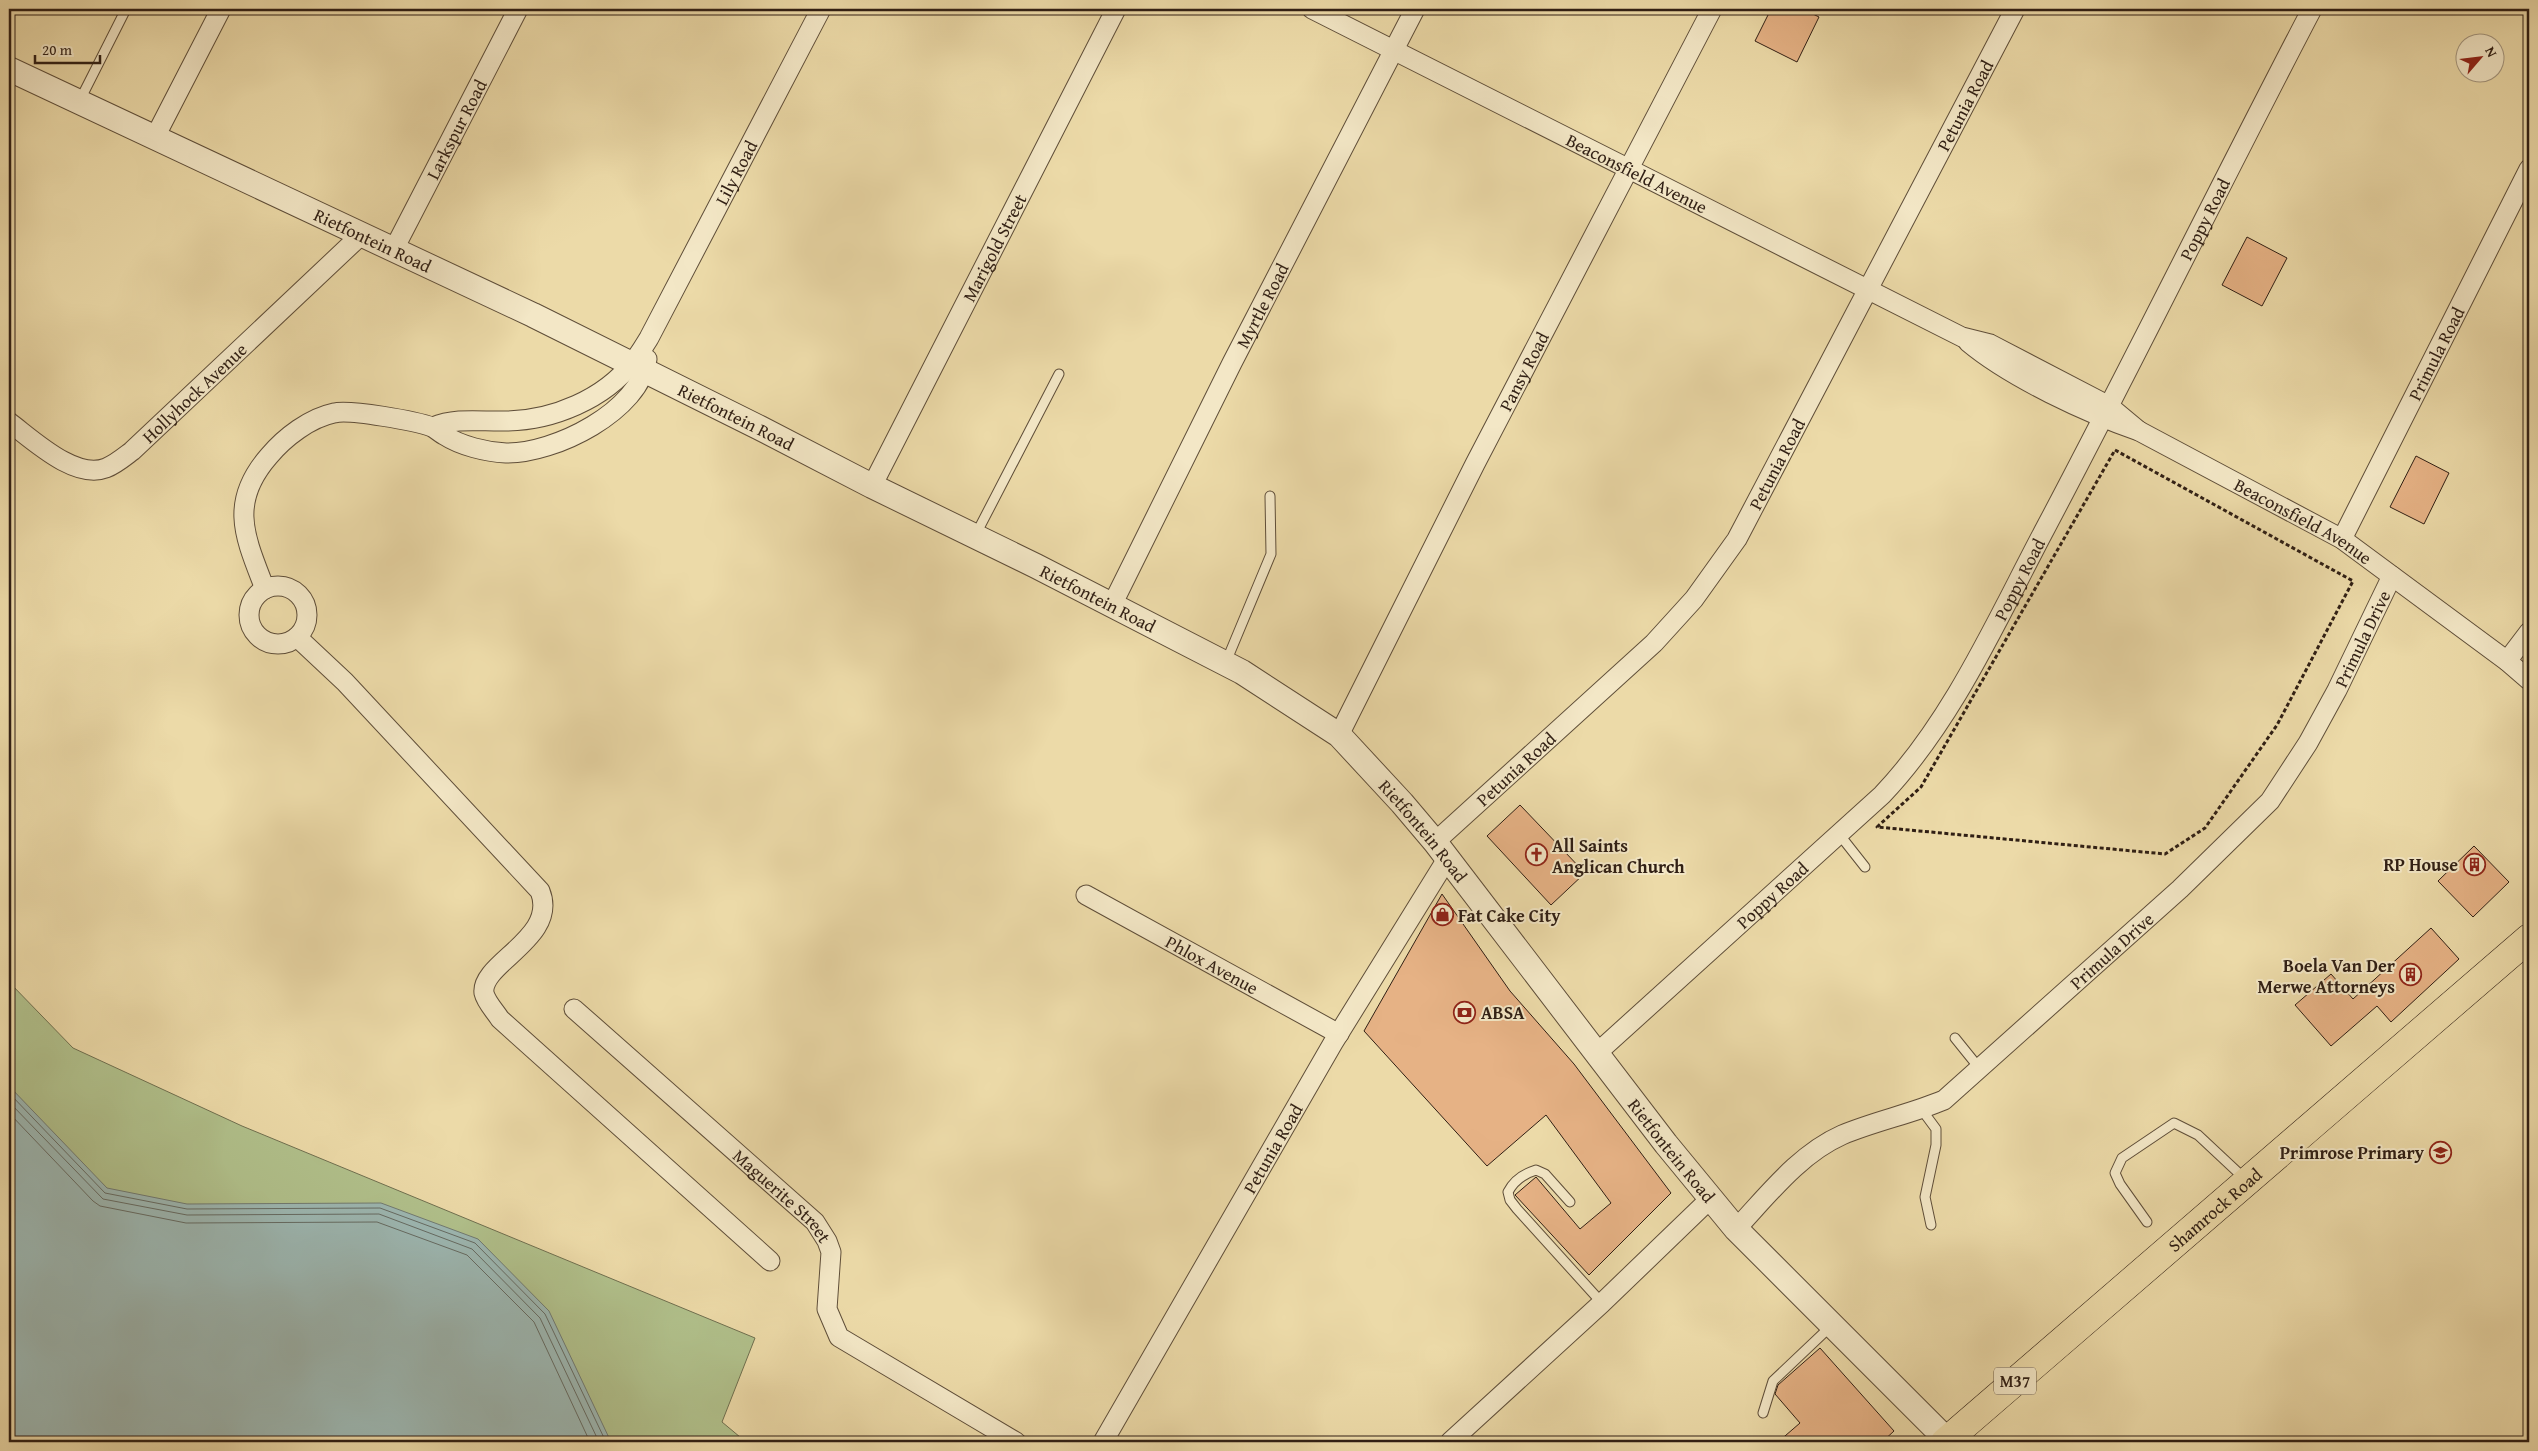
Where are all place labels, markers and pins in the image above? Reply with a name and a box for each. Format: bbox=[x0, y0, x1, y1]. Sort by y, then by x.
place label: All Saints Anglican Church bbox=[1552, 832, 1685, 880]
church icon: All Saints Anglican Church bbox=[1524, 843, 1548, 867]
place label: RP House bbox=[2383, 851, 2458, 878]
building icon: RP House bbox=[2462, 852, 2486, 876]
place label: Fat Cake City bbox=[1458, 902, 1561, 929]
shop icon: Fat Cake City bbox=[1430, 903, 1454, 927]
place label: Boela Van Der Merwe Attorneys bbox=[2258, 952, 2396, 1000]
building icon: Boela Van Der Merwe Attorneys bbox=[2399, 963, 2423, 987]
place label: ABSA bbox=[1481, 999, 1525, 1026]
bank icon: ABSA bbox=[1453, 1000, 1477, 1024]
place label: Primrose Primary bbox=[2280, 1139, 2425, 1166]
school or university icon: Primrose Primary bbox=[2428, 1140, 2452, 1164]

